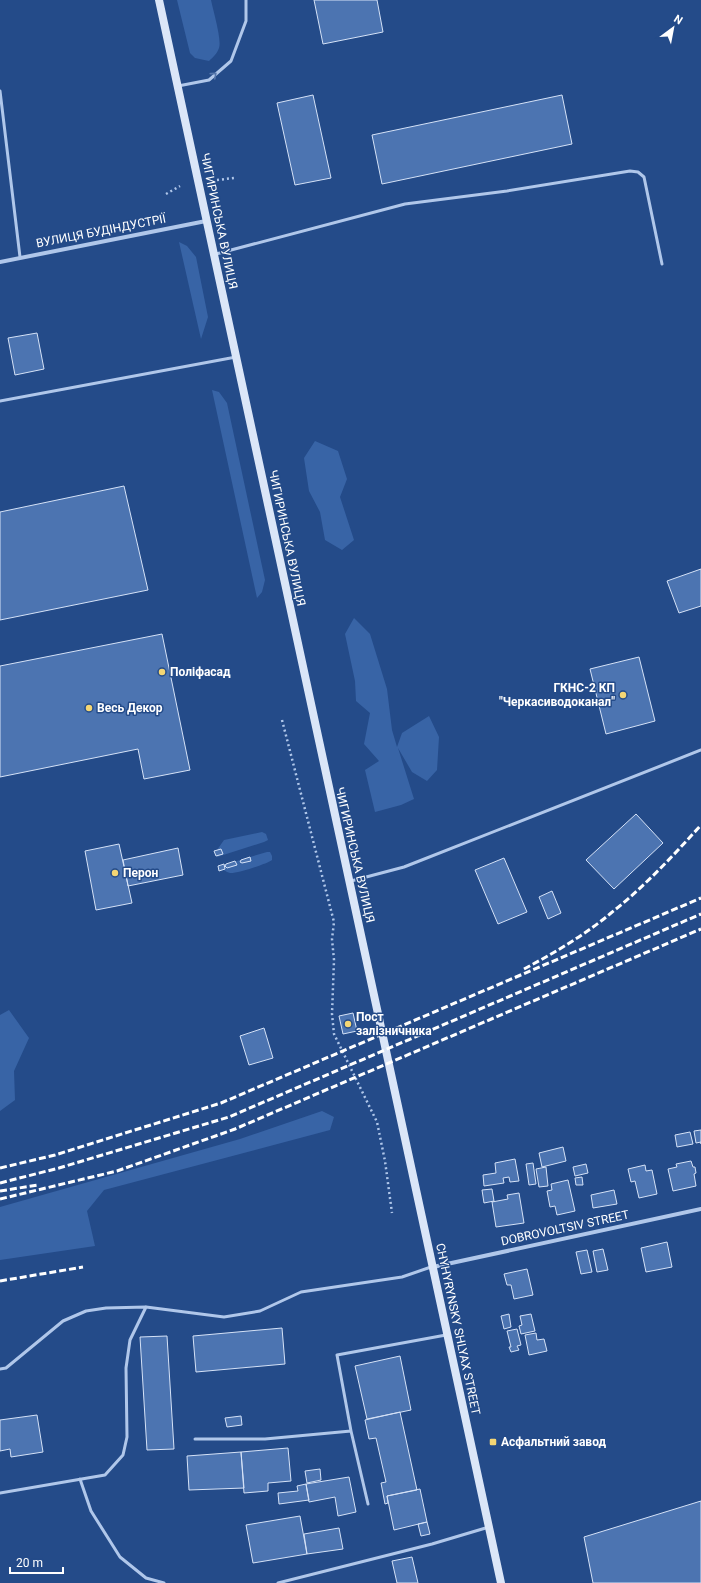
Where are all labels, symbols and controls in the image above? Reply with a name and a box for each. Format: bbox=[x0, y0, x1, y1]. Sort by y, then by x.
north arrow bbox=[653, 8, 693, 48]
text: N bbox=[671, 12, 685, 28]
one-way arrow bbox=[210, 73, 217, 80]
street label: ЧИГИРИНСЬКА ВУЛИЦЯ bbox=[198, 152, 240, 290]
street label: ВУЛИЦЯ БУДІНДУСТРІЇ bbox=[35, 210, 168, 250]
street label: ЧИГИРИНСЬКА ВУЛИЦЯ bbox=[266, 469, 308, 607]
place label: Поліфасад bbox=[170, 665, 231, 679]
marker: Поліфасад bbox=[157, 667, 167, 677]
place label: ГКНС-2 КП "Черкасиводоканал" bbox=[499, 681, 615, 709]
marker: ГКНС-2 КП "Черкасиводоканал" bbox=[618, 690, 628, 700]
place label: Весь Декор bbox=[97, 701, 163, 715]
marker: Весь Декор bbox=[84, 703, 94, 713]
street label: ЧИГИРИНСЬКА ВУЛИЦЯ bbox=[333, 786, 377, 924]
place label: Перон bbox=[123, 866, 158, 880]
marker: Перон bbox=[110, 868, 120, 878]
place label: Пост залізничника bbox=[356, 1010, 432, 1038]
marker: Пост залізничника bbox=[343, 1019, 353, 1029]
street label: DOBROVOLTSIV STREET bbox=[500, 1208, 630, 1248]
street label: CHYHYRYNSKY SHLYAX STREET bbox=[433, 1242, 483, 1416]
place label: Асфальтний завод bbox=[501, 1435, 607, 1449]
marker: Асфальтний завод bbox=[488, 1437, 498, 1447]
scale bar bbox=[10, 1549, 63, 1575]
text: 20 m bbox=[16, 1556, 43, 1570]

